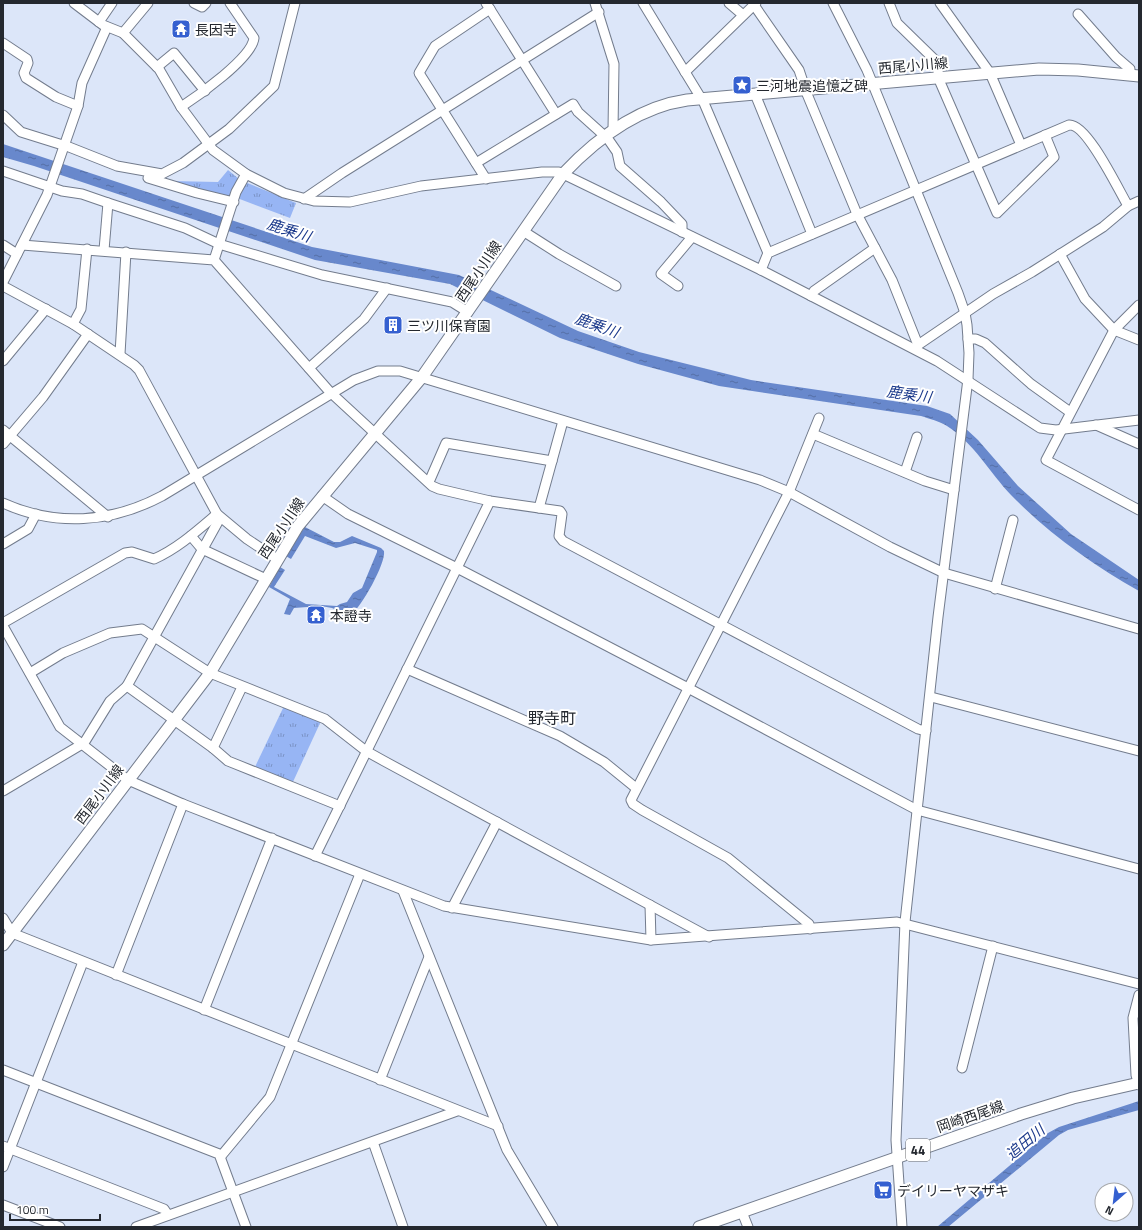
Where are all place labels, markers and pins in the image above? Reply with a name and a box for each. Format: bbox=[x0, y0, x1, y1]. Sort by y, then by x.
temple icon: 長因寺 bbox=[170, 18, 192, 40]
place label: 長因寺 bbox=[195, 19, 237, 40]
place icon: 三河地震追憶之碑 bbox=[731, 74, 753, 96]
place label: 三河地震追憶之碑 bbox=[756, 75, 868, 96]
building icon: 三ツ川保育園 bbox=[382, 314, 404, 336]
place label: 三ツ川保育園 bbox=[407, 315, 491, 336]
temple icon: 本證寺 bbox=[305, 604, 327, 626]
place label: 本證寺 bbox=[330, 605, 372, 626]
supermarket icon: デイリーヤマザキ bbox=[872, 1179, 894, 1201]
place label: デイリーヤマザキ bbox=[897, 1180, 1009, 1201]

